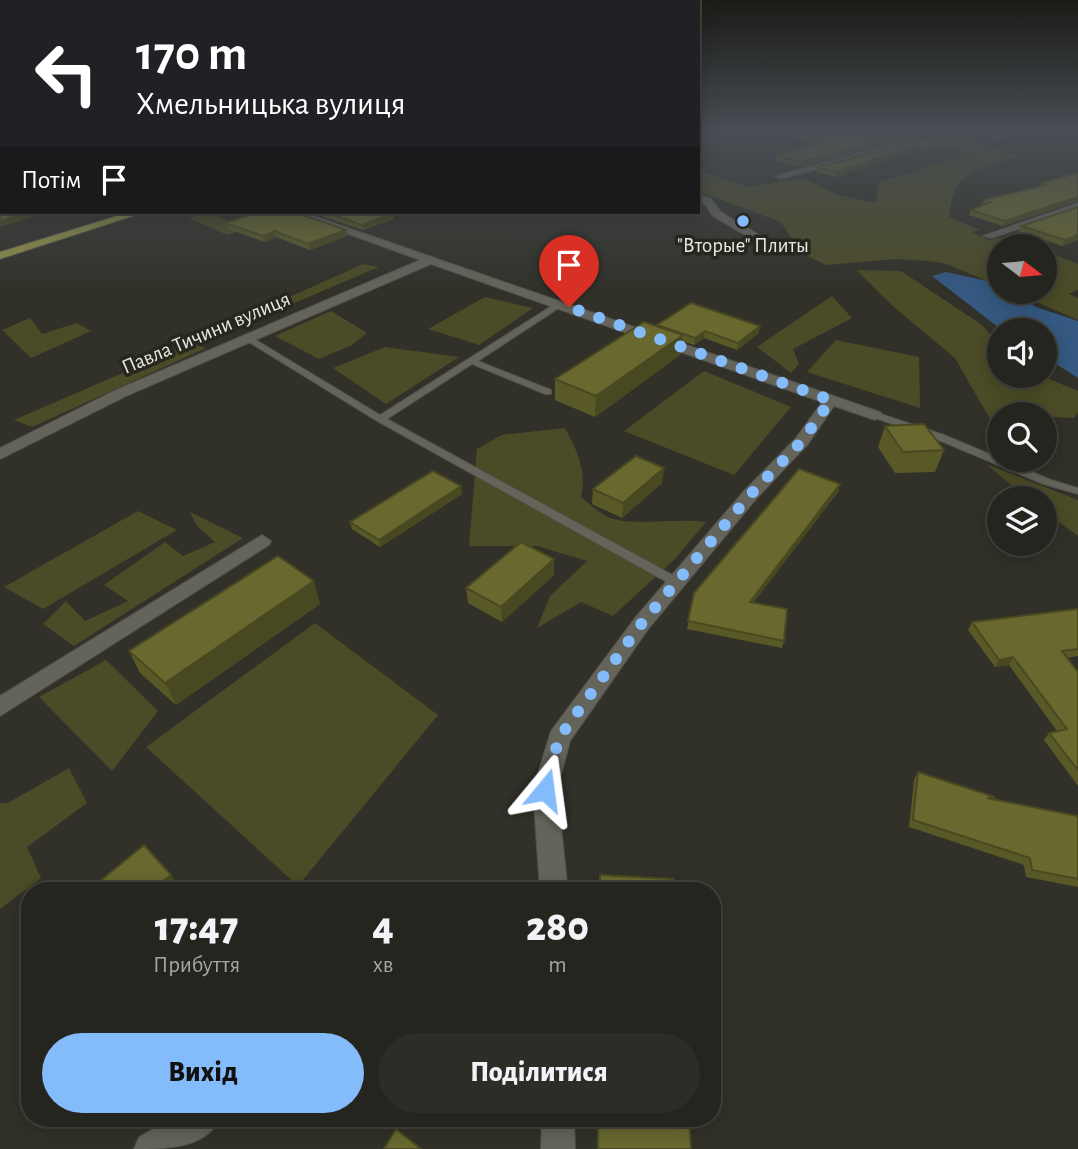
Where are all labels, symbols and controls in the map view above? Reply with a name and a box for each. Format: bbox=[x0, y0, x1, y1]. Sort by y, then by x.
icon: left bbox=[21, 28, 112, 119]
text: 170 m bbox=[136, 30, 247, 79]
text: Хмельницька вулиця bbox=[136, 88, 406, 120]
icon: arrive bbox=[95, 161, 133, 199]
text: Потім bbox=[21, 167, 81, 193]
marker: "Вторые" Плиты bbox=[735, 213, 751, 229]
north arrow bbox=[987, 234, 1057, 304]
map controls bbox=[987, 234, 1057, 556]
pin bbox=[539, 235, 599, 307]
place label: "Вторые" Плиты bbox=[677, 235, 809, 256]
icon: arrive bbox=[550, 246, 588, 284]
street label: Павла Тичини вулиця bbox=[119, 288, 293, 378]
button: sound bbox=[987, 318, 1057, 388]
button: search bbox=[987, 402, 1057, 472]
button: layers bbox=[987, 486, 1057, 556]
position arrow bbox=[508, 753, 582, 827]
text: 17:47 bbox=[155, 906, 238, 948]
text: 4 bbox=[372, 906, 394, 948]
text: 280 bbox=[526, 906, 589, 948]
text: Прибуття bbox=[153, 954, 240, 977]
text: хв bbox=[373, 954, 394, 977]
text: m bbox=[548, 954, 567, 977]
button: Вихід bbox=[42, 1033, 364, 1113]
button: Поділитися bbox=[378, 1033, 700, 1113]

